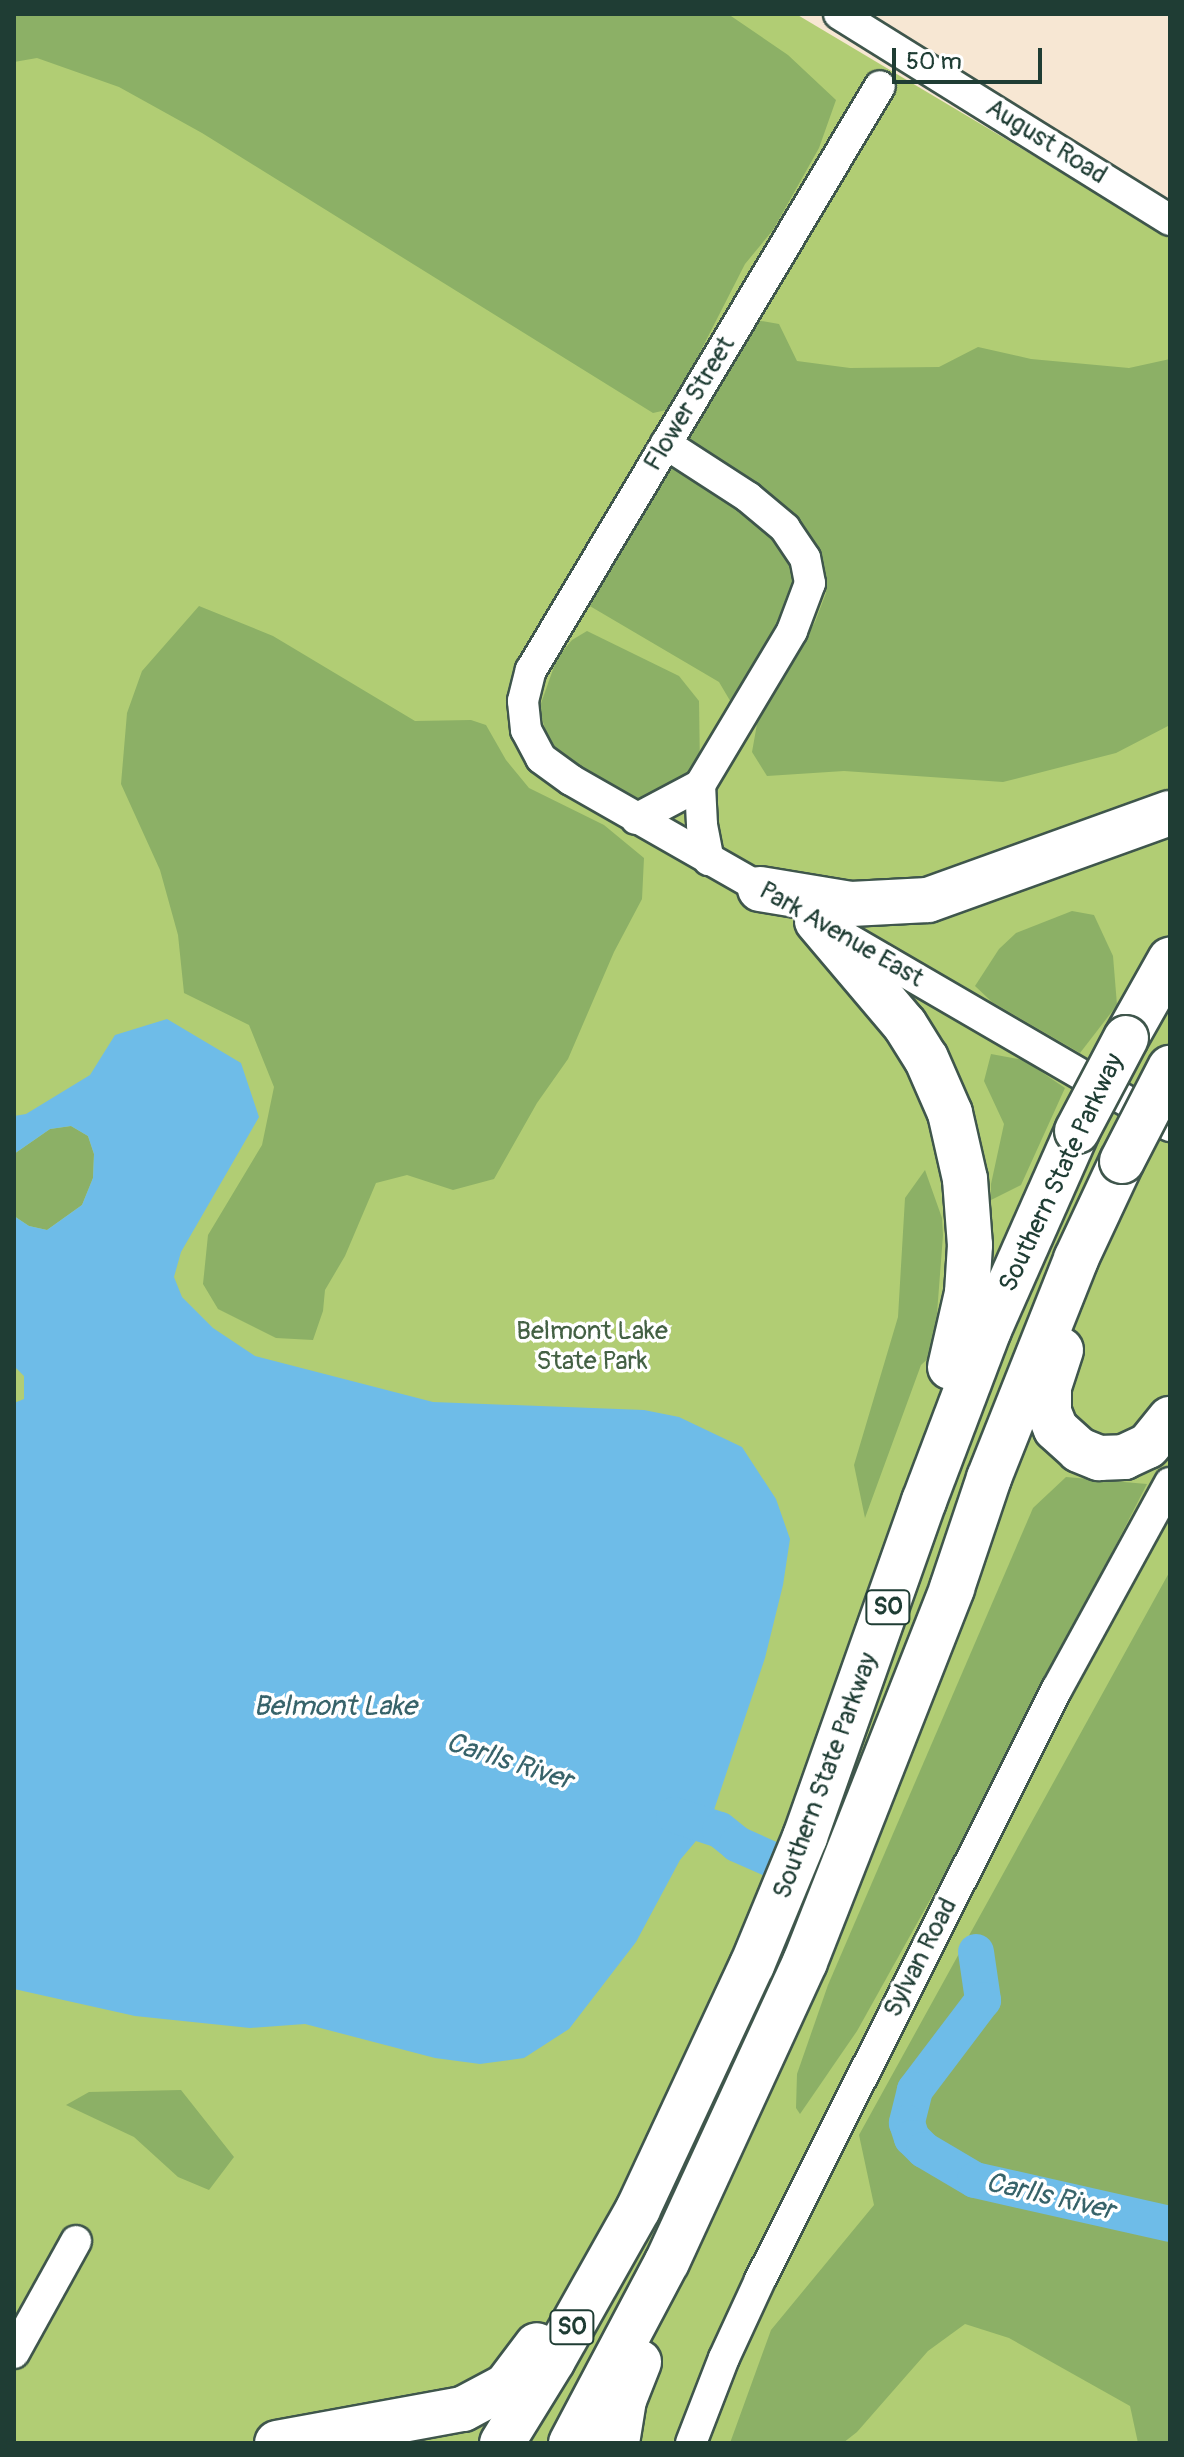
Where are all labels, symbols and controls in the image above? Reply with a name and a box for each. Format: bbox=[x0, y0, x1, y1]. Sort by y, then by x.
scale bar bbox=[896, 32, 1046, 82]
text: 50 m bbox=[906, 47, 962, 76]
street label: August Road bbox=[980, 93, 1112, 191]
street label: Flower Street bbox=[638, 331, 742, 477]
street label: Park Avenue East bbox=[753, 875, 929, 995]
street label: Southern State Parkway bbox=[993, 1049, 1131, 1297]
park label: Belmont Lake State Park bbox=[516, 1316, 668, 1378]
road number: SO bbox=[864, 1587, 912, 1627]
street label: Southern State Parkway bbox=[767, 1649, 885, 1903]
water label: Belmont Lake bbox=[253, 1690, 417, 1724]
water label: Carlls River bbox=[442, 1726, 576, 1798]
street label: Sylvan Road bbox=[878, 1893, 964, 2023]
water label: Carlls River bbox=[983, 2166, 1117, 2228]
road number: SO bbox=[548, 2307, 596, 2347]

